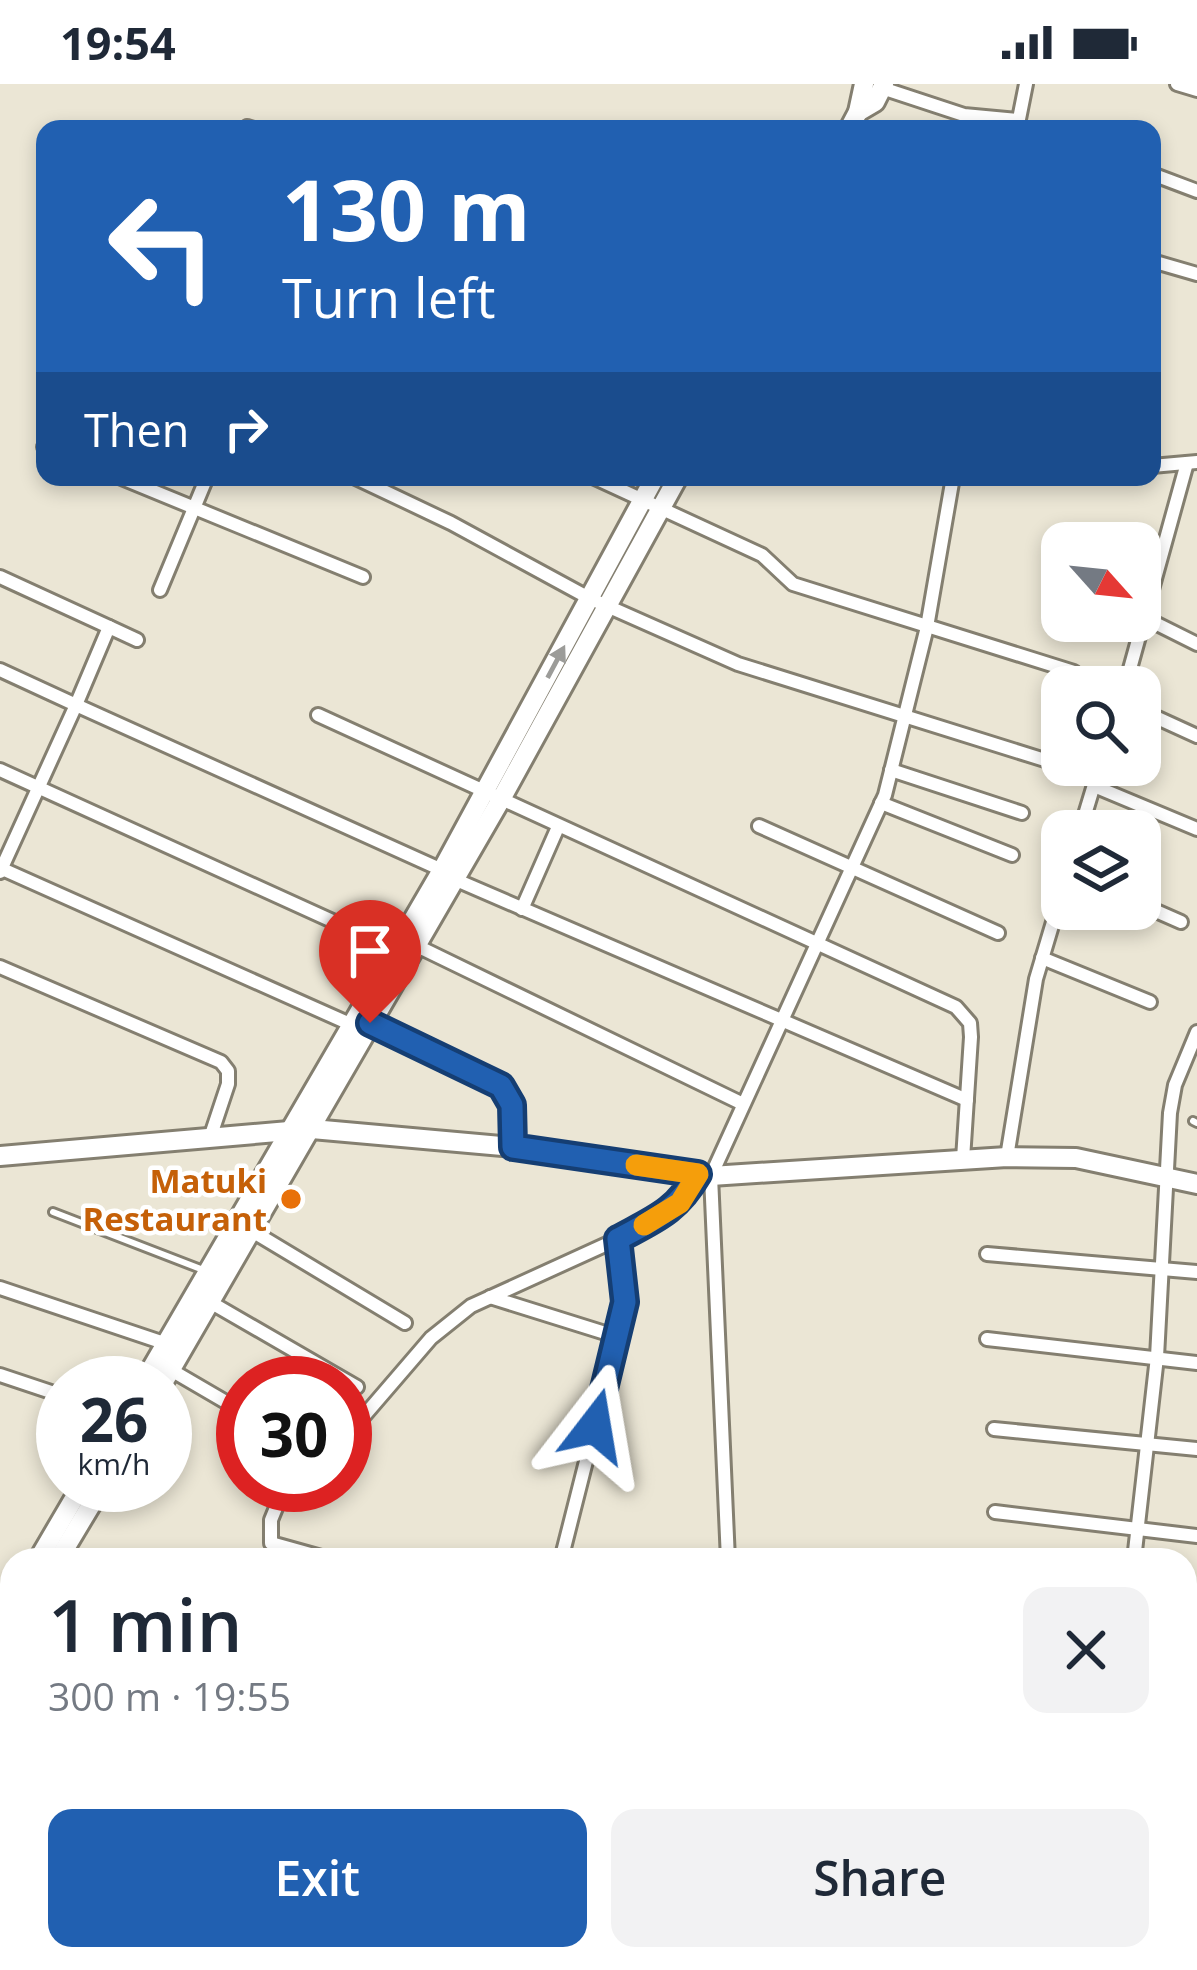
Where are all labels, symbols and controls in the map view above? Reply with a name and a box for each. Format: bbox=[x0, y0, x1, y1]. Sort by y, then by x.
text: 19:54 bbox=[60, 12, 176, 73]
text: 130 m bbox=[282, 151, 530, 266]
icon: left bbox=[84, 168, 240, 324]
text: Turn left bbox=[282, 260, 495, 334]
icon: right bbox=[213, 396, 279, 462]
text: Then bbox=[84, 399, 189, 460]
north arrow bbox=[1041, 522, 1161, 642]
map controls bbox=[1041, 522, 1161, 930]
one-way arrow bbox=[545, 644, 566, 679]
button: search bbox=[1041, 666, 1161, 786]
button: layers bbox=[1041, 810, 1161, 930]
pin bbox=[319, 900, 421, 1023]
icon: arrive bbox=[337, 918, 403, 984]
place label: Matuki Restaurant bbox=[82, 1158, 267, 1241]
marker: Matuki Restaurant bbox=[278, 1186, 304, 1212]
speed limit sign: 30 bbox=[216, 1356, 372, 1512]
position arrow bbox=[532, 1363, 658, 1489]
text: 26 bbox=[80, 1378, 148, 1460]
text: km/h bbox=[78, 1443, 150, 1484]
text: 1 min bbox=[48, 1575, 242, 1673]
button: close bbox=[1023, 1587, 1149, 1713]
text: 300 m · 19:55 bbox=[48, 1669, 291, 1722]
button: Exit bbox=[48, 1809, 587, 1947]
button: Share bbox=[611, 1809, 1149, 1947]

